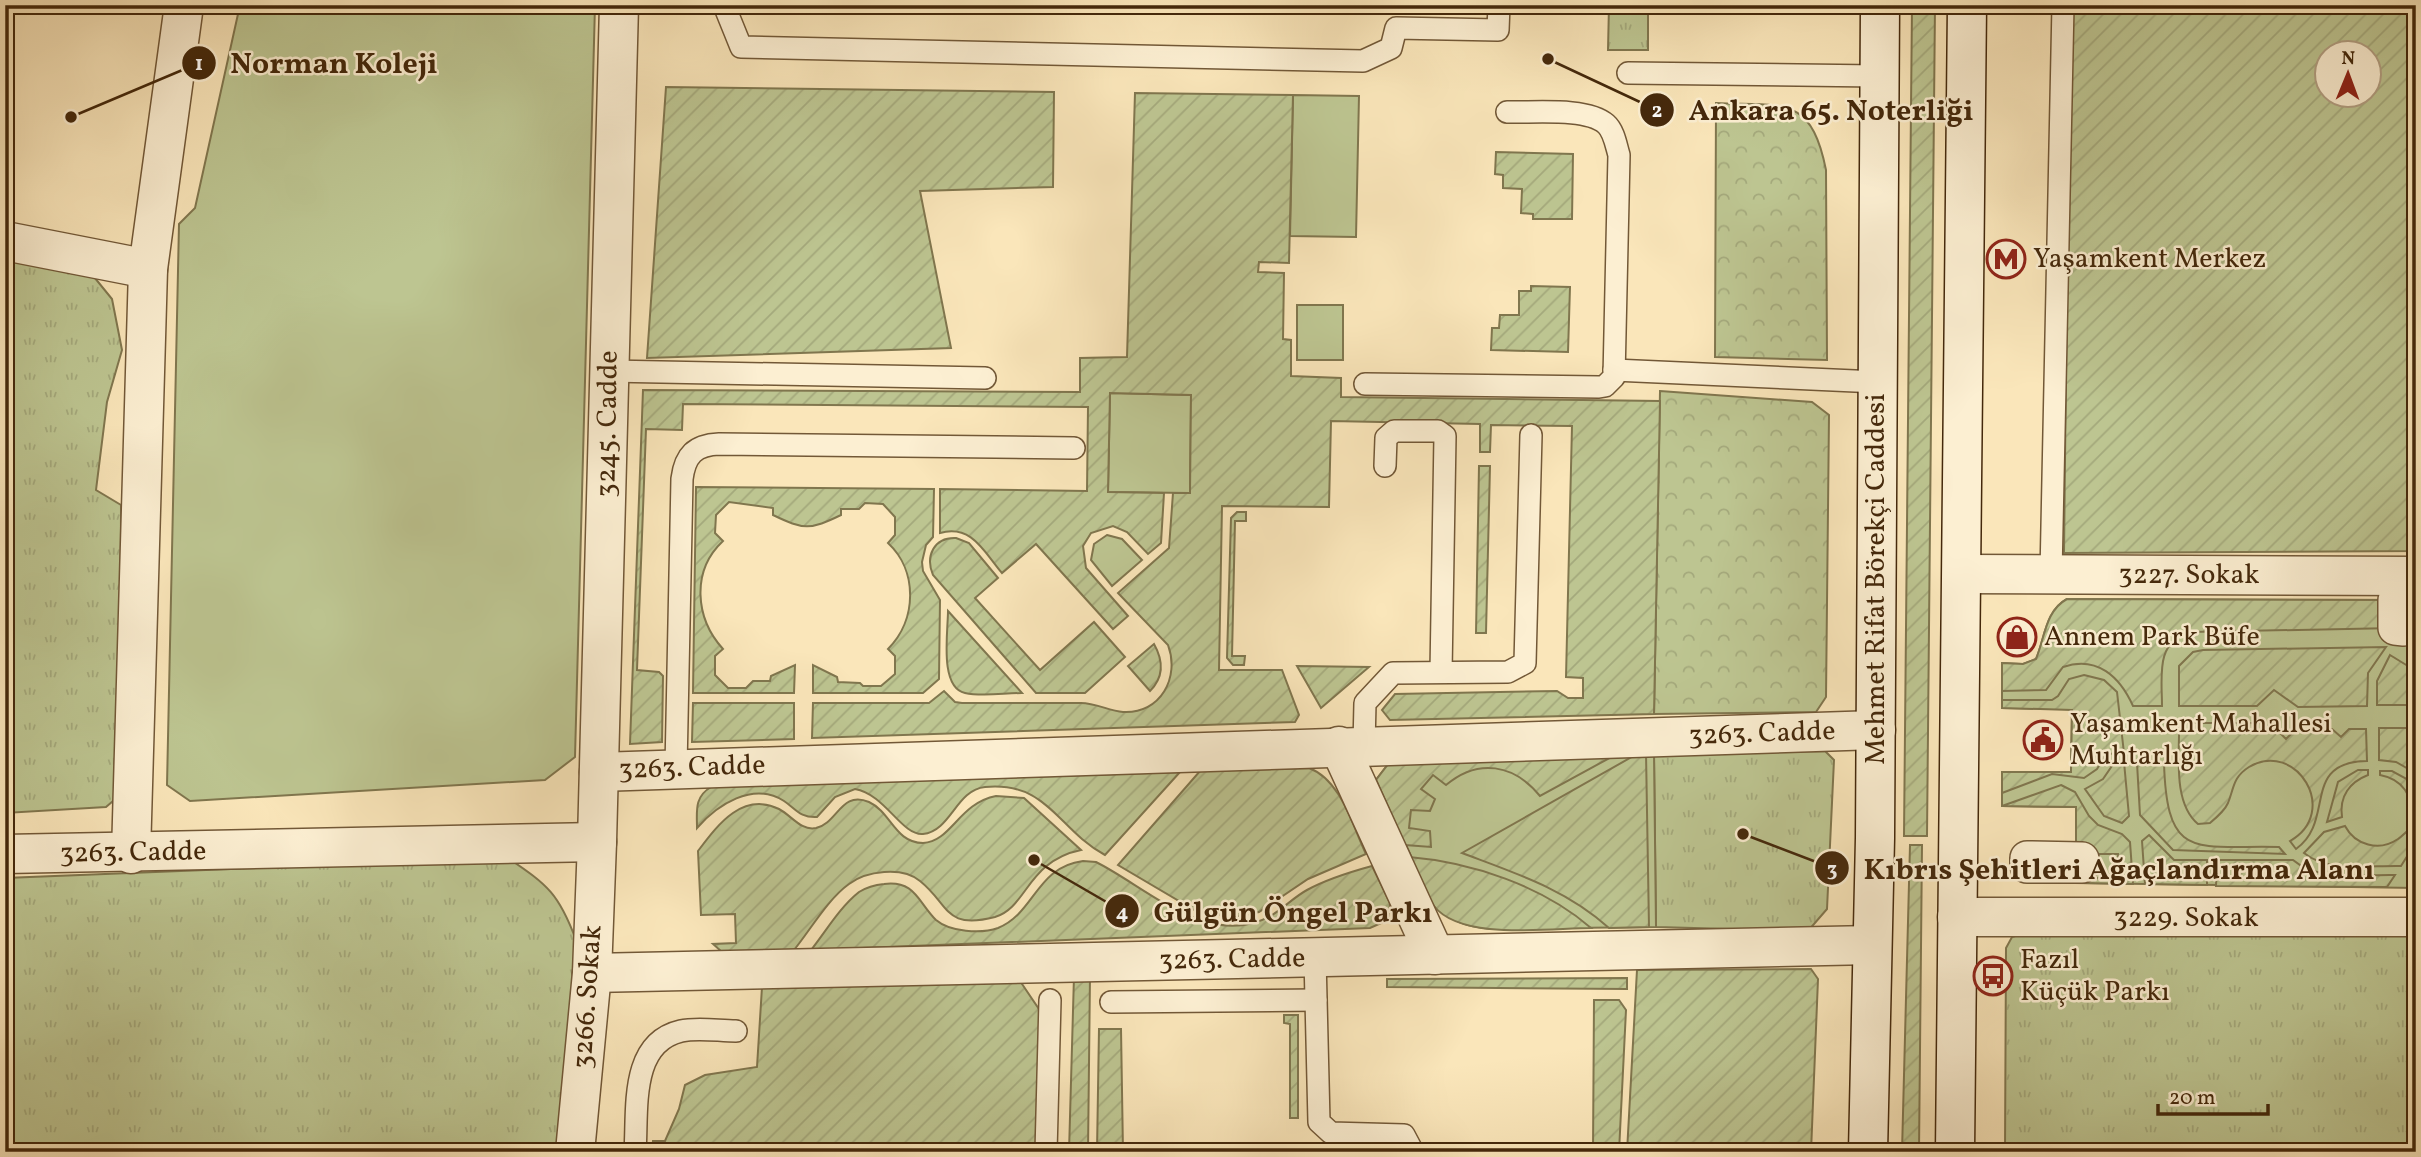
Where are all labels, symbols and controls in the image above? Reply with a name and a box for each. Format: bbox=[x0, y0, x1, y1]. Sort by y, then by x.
callout: Norman Koleji bbox=[182, 37, 452, 88]
north arrow bbox=[2312, 38, 2382, 108]
text: Norman Koleji bbox=[230, 44, 438, 86]
text: N bbox=[2341, 46, 2356, 72]
text: 1 bbox=[195, 50, 203, 79]
callout: Ankara 65. Noterliği bbox=[1639, 84, 1987, 135]
text: Ankara 65. Noterliği bbox=[1688, 91, 1974, 133]
text: 2 bbox=[1652, 97, 1662, 126]
metro station icon: Yaşamkent Merkez bbox=[1985, 238, 2027, 280]
place label: Yaşamkent Merkez bbox=[2033, 240, 2266, 279]
street label: 3245. Cadde bbox=[587, 350, 629, 498]
street label: Mehmet Rifat Börekçi Caddesi bbox=[1857, 393, 1896, 765]
street label: 3227. Sokak bbox=[2118, 556, 2260, 595]
shop icon: Annem Park Büfe bbox=[1996, 616, 2038, 658]
place label: Annem Park Büfe bbox=[2044, 618, 2260, 657]
place label: Yaşamkent Mahallesi Muhtarlığı bbox=[2070, 705, 2332, 776]
street label: 3263. Cadde bbox=[1688, 712, 1836, 756]
public building icon: Yaşamkent Mahallesi Muhtarlığı bbox=[2022, 719, 2064, 761]
street label: 3263. Cadde bbox=[618, 746, 766, 790]
street label: 3263. Cadde bbox=[59, 832, 207, 874]
callout: Kıbrıs Şehitleri Ağaçlandırma Alanı bbox=[1814, 843, 2389, 894]
text: Kıbrıs Şehitleri Ağaçlandırma Alanı bbox=[1863, 850, 2375, 892]
text: 3 bbox=[1827, 856, 1837, 885]
callout: Gülgün Öngel Parkı bbox=[1104, 886, 1446, 937]
text: Gülgün Öngel Parkı bbox=[1153, 893, 1433, 935]
text: 4 bbox=[1116, 899, 1129, 928]
street label: 3229. Sokak bbox=[2113, 899, 2259, 938]
street label: 3266. Sokak bbox=[564, 924, 612, 1070]
street label: 3263. Cadde bbox=[1158, 939, 1306, 981]
place label: Fazıl Küçük Parkı bbox=[2020, 941, 2170, 1012]
bus stop icon: Fazıl Küçük Parkı bbox=[1972, 955, 2014, 997]
scale bar bbox=[2158, 1073, 2269, 1117]
text: 20 m bbox=[2169, 1084, 2215, 1113]

